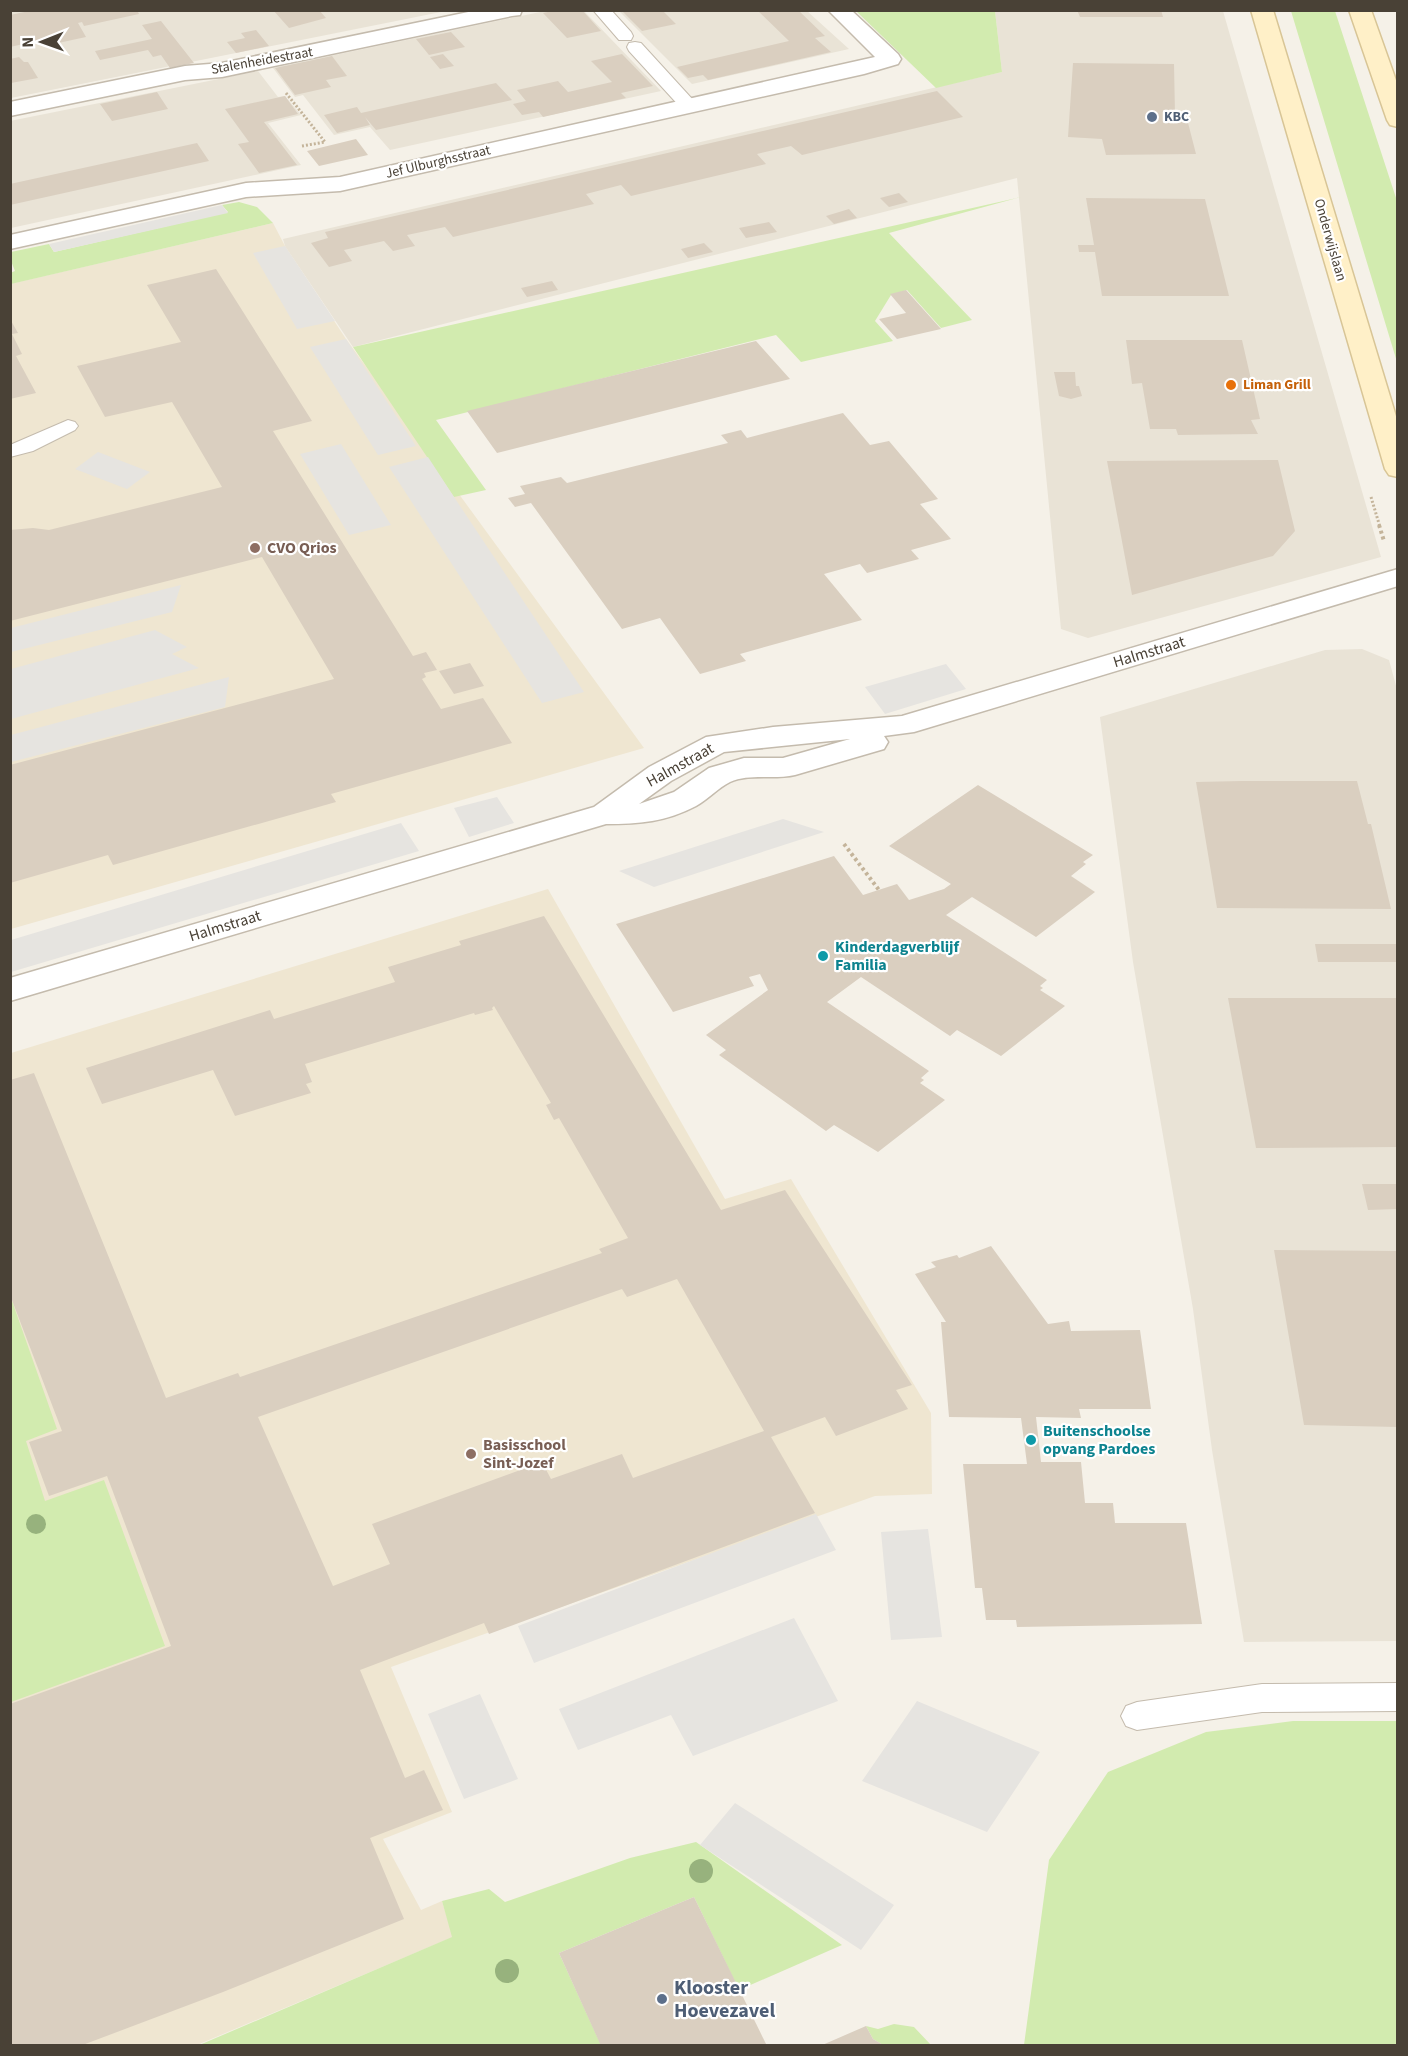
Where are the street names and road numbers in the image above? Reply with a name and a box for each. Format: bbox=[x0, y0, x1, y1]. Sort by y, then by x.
street label: Stalenheidestraat bbox=[210, 42, 315, 80]
street label: Jef Ulburghsstraat bbox=[384, 140, 493, 184]
street label: Onderwijslaan bbox=[1309, 196, 1351, 284]
street label: Halmstraat bbox=[1110, 630, 1188, 673]
street label: Halmstraat bbox=[642, 737, 718, 793]
street label: Halmstraat bbox=[186, 904, 264, 947]

